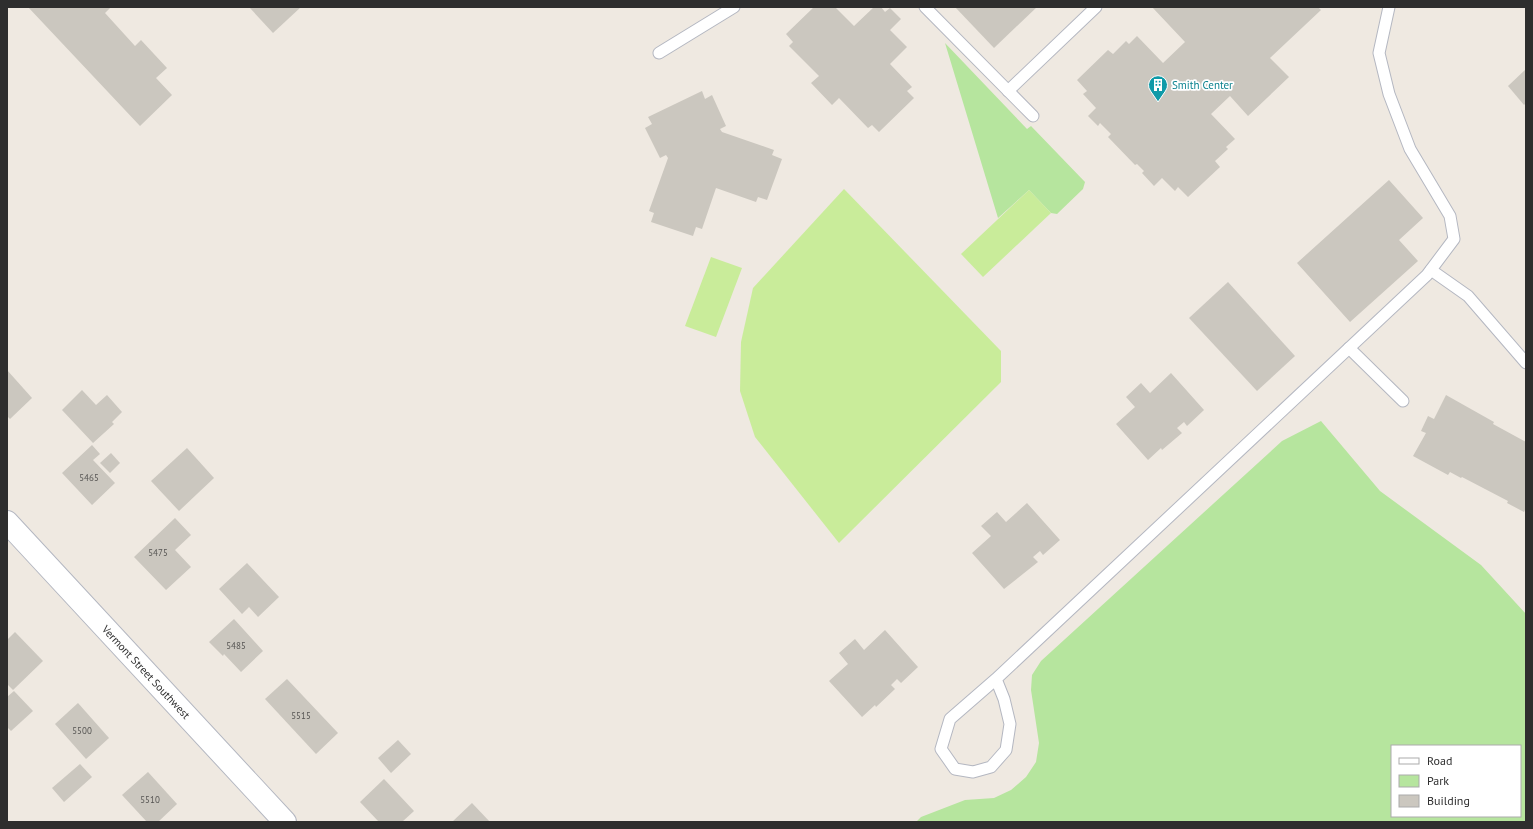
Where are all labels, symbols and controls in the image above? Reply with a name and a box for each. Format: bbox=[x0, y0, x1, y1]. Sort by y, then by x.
building icon: Smith Center bbox=[1147, 74, 1169, 102]
place label: Smith Center bbox=[1172, 78, 1233, 92]
house number: 5465 bbox=[79, 472, 99, 483]
house number: 5475 bbox=[148, 547, 168, 558]
street label: Vermont Street Southwest bbox=[98, 622, 193, 722]
house number: 5485 bbox=[226, 640, 246, 651]
house number: 5515 bbox=[291, 710, 311, 721]
house number: 5500 bbox=[72, 725, 92, 736]
legend bbox=[1391, 745, 1521, 817]
text: Road bbox=[1427, 753, 1452, 768]
text: Park bbox=[1427, 773, 1449, 788]
text: Building bbox=[1427, 793, 1470, 808]
house number: 5510 bbox=[140, 794, 160, 805]

